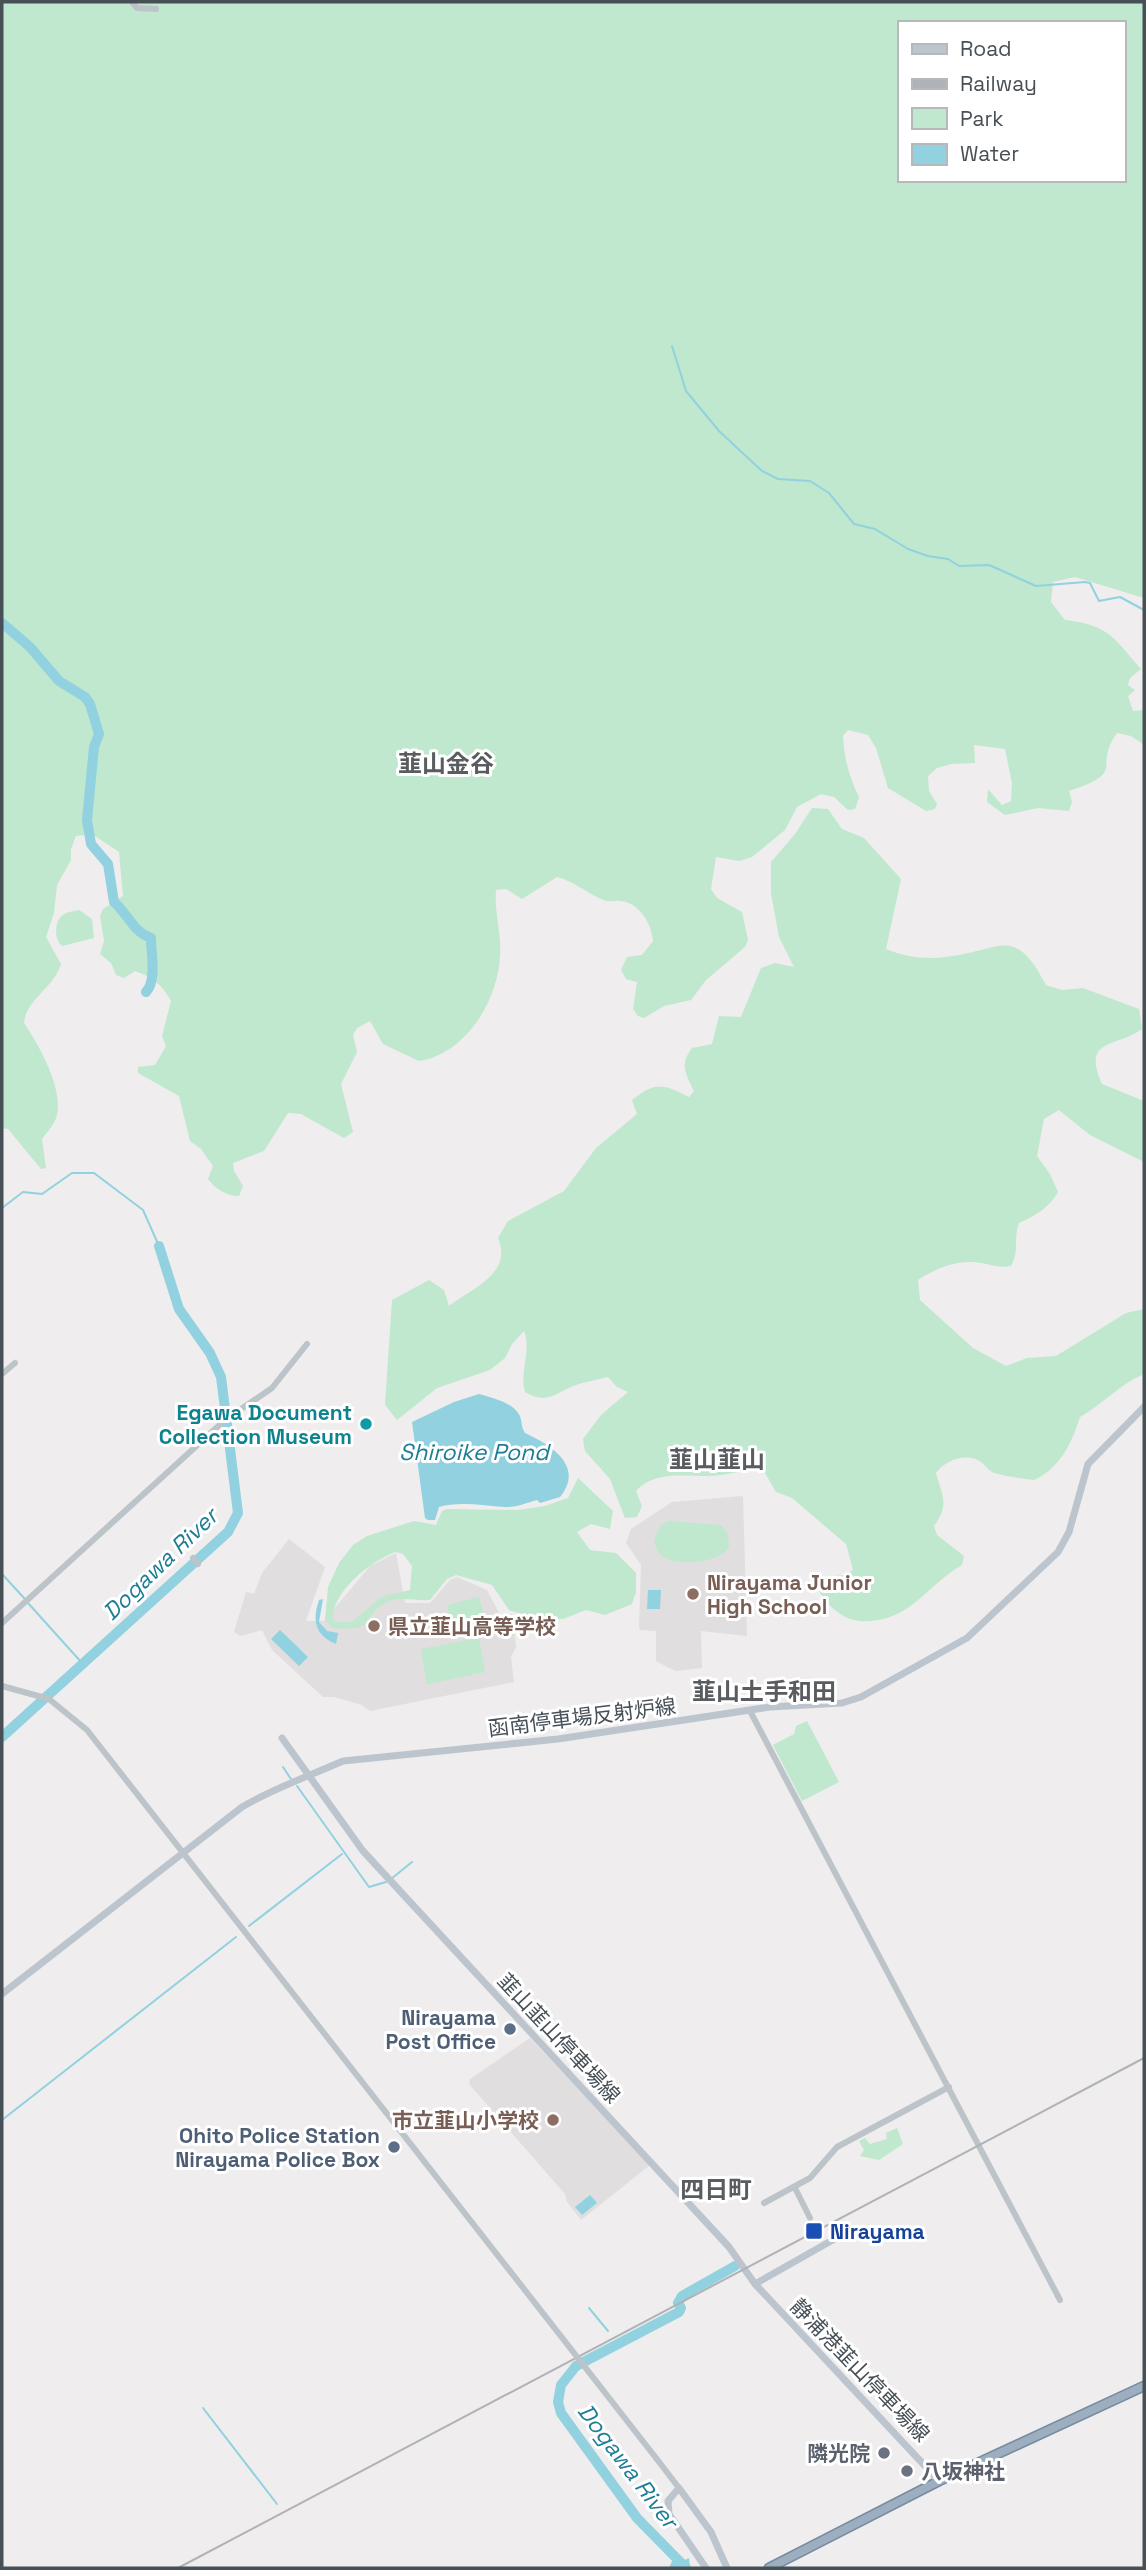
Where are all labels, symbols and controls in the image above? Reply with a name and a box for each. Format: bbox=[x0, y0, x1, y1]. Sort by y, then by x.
legend bbox=[898, 21, 1125, 182]
text: Road bbox=[960, 35, 1012, 62]
text: Railway bbox=[960, 70, 1037, 97]
text: Park bbox=[960, 105, 1004, 132]
text: Water bbox=[960, 140, 1019, 167]
district label: 韮山金谷 bbox=[398, 748, 494, 779]
place label: Egawa Document Collection Museum bbox=[159, 1399, 352, 1450]
marker: Egawa Document Collection Museum bbox=[358, 1416, 374, 1432]
water label: Shiroike Pond bbox=[399, 1437, 551, 1467]
district label: 韮山韮山 bbox=[669, 1444, 765, 1475]
water label: Dogawa River bbox=[96, 1500, 226, 1627]
place label: Nirayama Junior High School bbox=[707, 1569, 872, 1620]
marker: Nirayama Junior High School bbox=[685, 1586, 701, 1602]
place label: 県立韮山高等学校 bbox=[388, 1613, 556, 1640]
marker: 県立韮山高等学校 bbox=[366, 1618, 382, 1634]
district label: 韮山土手和田 bbox=[692, 1676, 836, 1707]
street label: 函南停車場反射炉線 bbox=[487, 1692, 677, 1742]
street label: 韮山韮山停車場線 bbox=[492, 1967, 626, 2109]
place label: Nirayama Post Office bbox=[385, 2004, 496, 2055]
marker: Nirayama Post Office bbox=[502, 2021, 518, 2037]
place label: 市立韮山小学校 bbox=[392, 2107, 539, 2134]
marker: 市立韮山小学校 bbox=[545, 2112, 561, 2128]
place label: Ohito Police Station Nirayama Police Box bbox=[175, 2122, 380, 2173]
marker: Ohito Police Station Nirayama Police Box bbox=[386, 2139, 402, 2155]
district label: 四日町 bbox=[680, 2174, 752, 2205]
place label: Nirayama bbox=[830, 2218, 925, 2245]
marker: Nirayama bbox=[804, 2221, 824, 2241]
street label: 静浦港韮山停車場線 bbox=[785, 2293, 935, 2447]
water label: Dogawa River bbox=[571, 2397, 686, 2536]
place label: 隣光院 bbox=[807, 2440, 870, 2467]
marker: 隣光院 bbox=[876, 2445, 892, 2461]
place label: 八坂神社 bbox=[921, 2458, 1005, 2485]
marker: 八坂神社 bbox=[899, 2463, 915, 2479]

